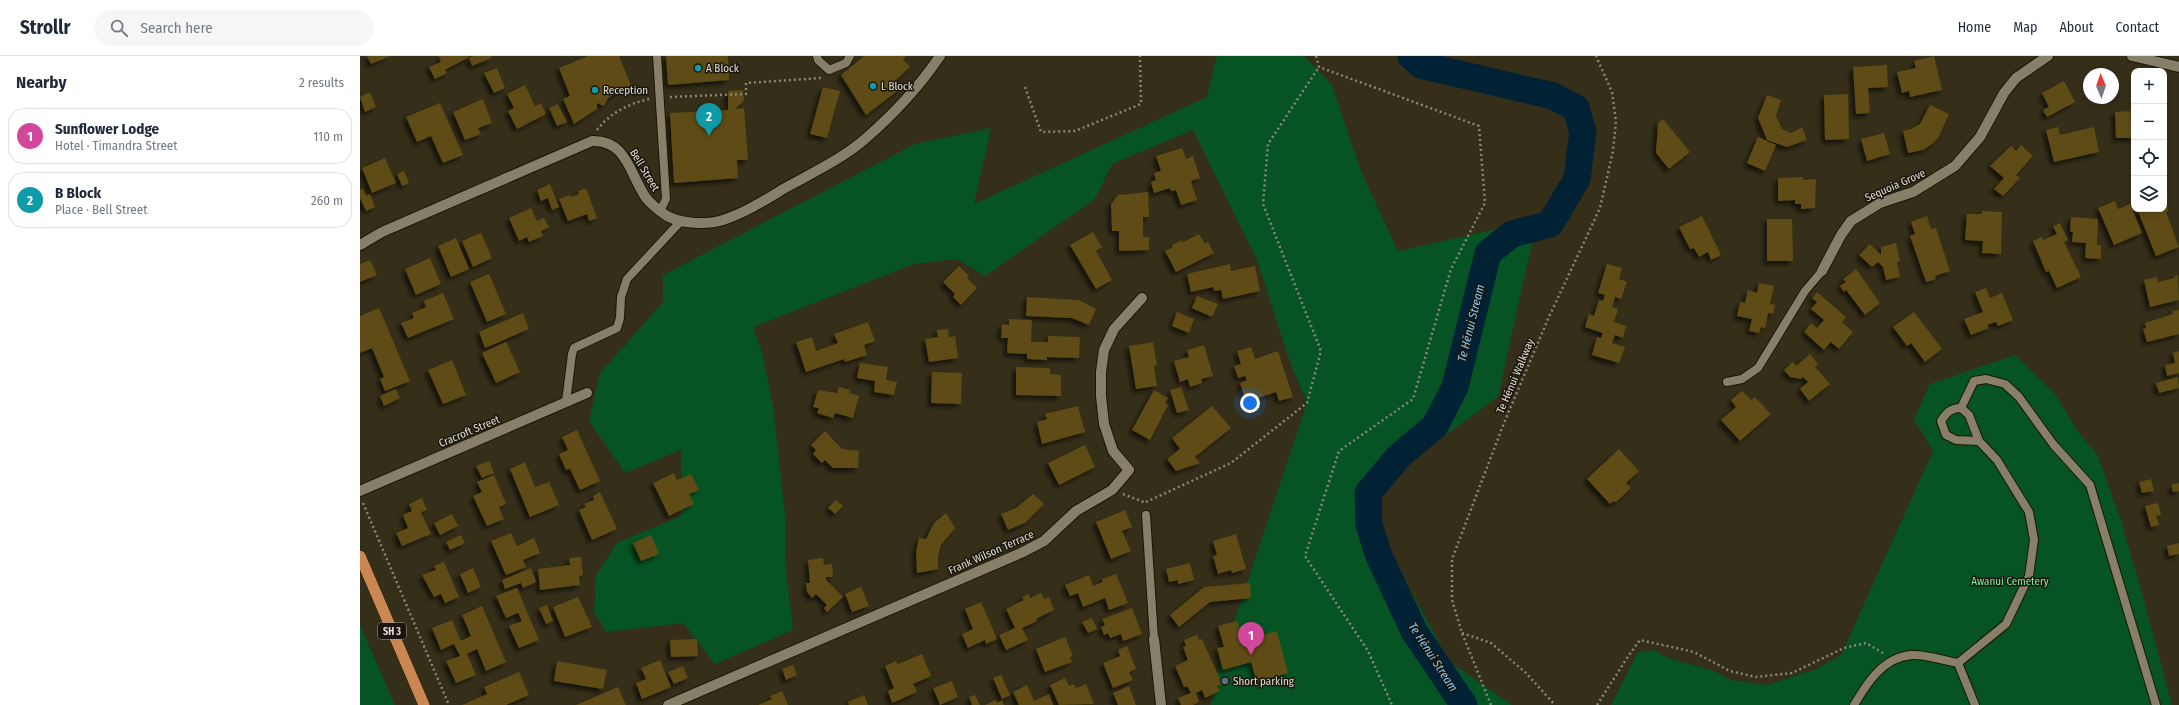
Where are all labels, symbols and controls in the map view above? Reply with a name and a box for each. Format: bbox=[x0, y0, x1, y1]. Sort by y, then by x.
search box bbox=[94, 10, 374, 46]
text: Strollr bbox=[20, 16, 70, 39]
icon: search bbox=[108, 17, 130, 39]
text: Search here bbox=[140, 19, 213, 37]
text: Home bbox=[1958, 19, 1991, 36]
text: Map bbox=[2013, 19, 2037, 36]
text: About bbox=[2059, 19, 2094, 36]
text: Contact bbox=[2116, 19, 2159, 36]
place label: A Block bbox=[706, 62, 740, 75]
marker: A Block bbox=[693, 63, 703, 73]
north arrow bbox=[2083, 68, 2119, 104]
map controls bbox=[2131, 68, 2167, 212]
button: + bbox=[2131, 68, 2167, 104]
text: Nearby bbox=[16, 72, 67, 93]
text: 2 results bbox=[299, 75, 344, 90]
place label: L Block bbox=[881, 80, 914, 93]
marker: L Block bbox=[868, 81, 878, 91]
place label: Reception bbox=[603, 84, 648, 97]
marker: Reception bbox=[590, 85, 600, 95]
pin: 2 bbox=[696, 103, 722, 136]
button: − bbox=[2131, 104, 2167, 140]
text: Sunflower Lodge bbox=[55, 120, 159, 138]
text: 1 bbox=[27, 129, 33, 144]
text: 110 m bbox=[313, 129, 343, 144]
text: Hotel · Timandra Street bbox=[55, 138, 178, 153]
button: locate bbox=[2131, 140, 2167, 176]
street label: Bell Street bbox=[627, 147, 662, 194]
street label: Sequoia Grove bbox=[1863, 166, 1928, 205]
button: layers bbox=[2131, 176, 2167, 212]
text: B Block bbox=[55, 184, 101, 202]
text: 2 bbox=[27, 193, 33, 208]
text: 260 m bbox=[311, 193, 343, 208]
text: Place · Bell Street bbox=[55, 202, 147, 217]
water label: Te Hēnui Stream bbox=[1455, 283, 1487, 363]
street label: Te Hēnui Walkway bbox=[1494, 337, 1537, 416]
your location bbox=[1240, 393, 1260, 413]
street label: Cracroft Street bbox=[437, 413, 502, 450]
street label: Frank Wilson Terrace bbox=[946, 528, 1036, 577]
park label: Awanui Cemetery bbox=[1971, 575, 2049, 588]
water label: Te Hēnui Stream bbox=[1406, 620, 1460, 694]
pin: 1 bbox=[1238, 622, 1264, 655]
road number: SH 3 bbox=[378, 623, 406, 639]
place label: Short parking bbox=[1233, 675, 1295, 688]
marker: Short parking bbox=[1220, 676, 1230, 686]

